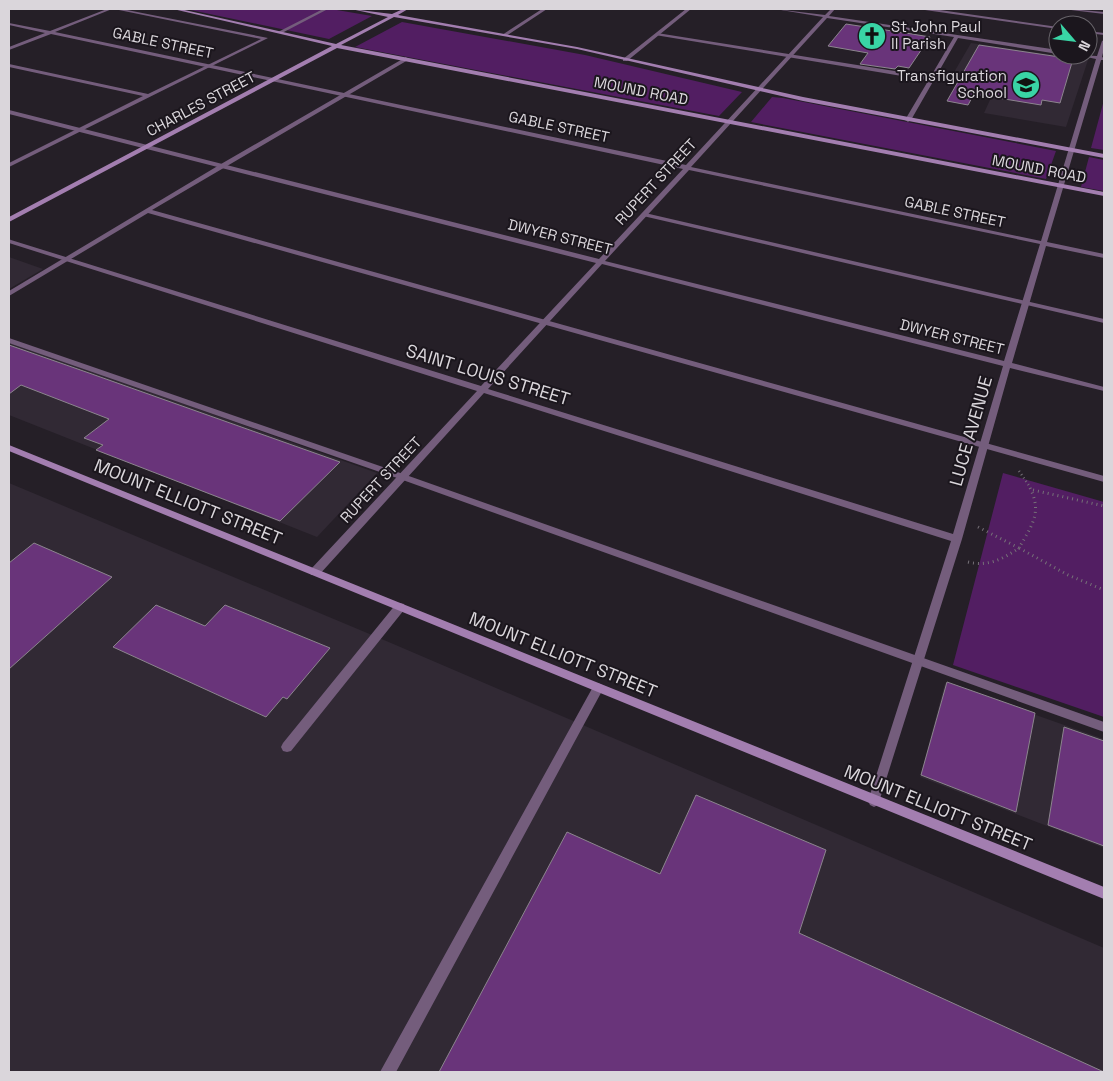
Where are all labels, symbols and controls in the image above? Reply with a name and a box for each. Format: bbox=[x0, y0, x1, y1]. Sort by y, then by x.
north arrow bbox=[1048, 15, 1098, 65]
place label: St John Paul II Parish bbox=[891, 17, 981, 53]
church icon: St John Paul II Parish bbox=[857, 21, 887, 51]
street label: GABLE STREET bbox=[111, 23, 215, 62]
text: N bbox=[1074, 38, 1095, 54]
place label: Transfiguration School bbox=[897, 66, 1007, 102]
street label: CHARLES STREET bbox=[143, 67, 259, 140]
school or university icon: Transfiguration School bbox=[1011, 70, 1041, 100]
street label: MOUND ROAD bbox=[592, 72, 690, 109]
street label: GABLE STREET bbox=[507, 107, 611, 146]
street label: RUPERT STREET bbox=[611, 134, 701, 229]
street label: MOUND ROAD bbox=[990, 150, 1088, 187]
street label: GABLE STREET bbox=[903, 192, 1007, 231]
street label: DWYER STREET bbox=[506, 214, 614, 259]
street label: DWYER STREET bbox=[898, 314, 1006, 359]
street label: SAINT LOUIS STREET bbox=[403, 339, 573, 411]
street label: LUCE AVENUE bbox=[944, 373, 997, 489]
street label: RUPERT STREET bbox=[336, 432, 426, 527]
street label: MOUNT ELLIOTT STREET bbox=[91, 453, 286, 550]
street label: MOUNT ELLIOTT STREET bbox=[466, 606, 661, 703]
street label: MOUNT ELLIOTT STREET bbox=[841, 759, 1036, 856]

